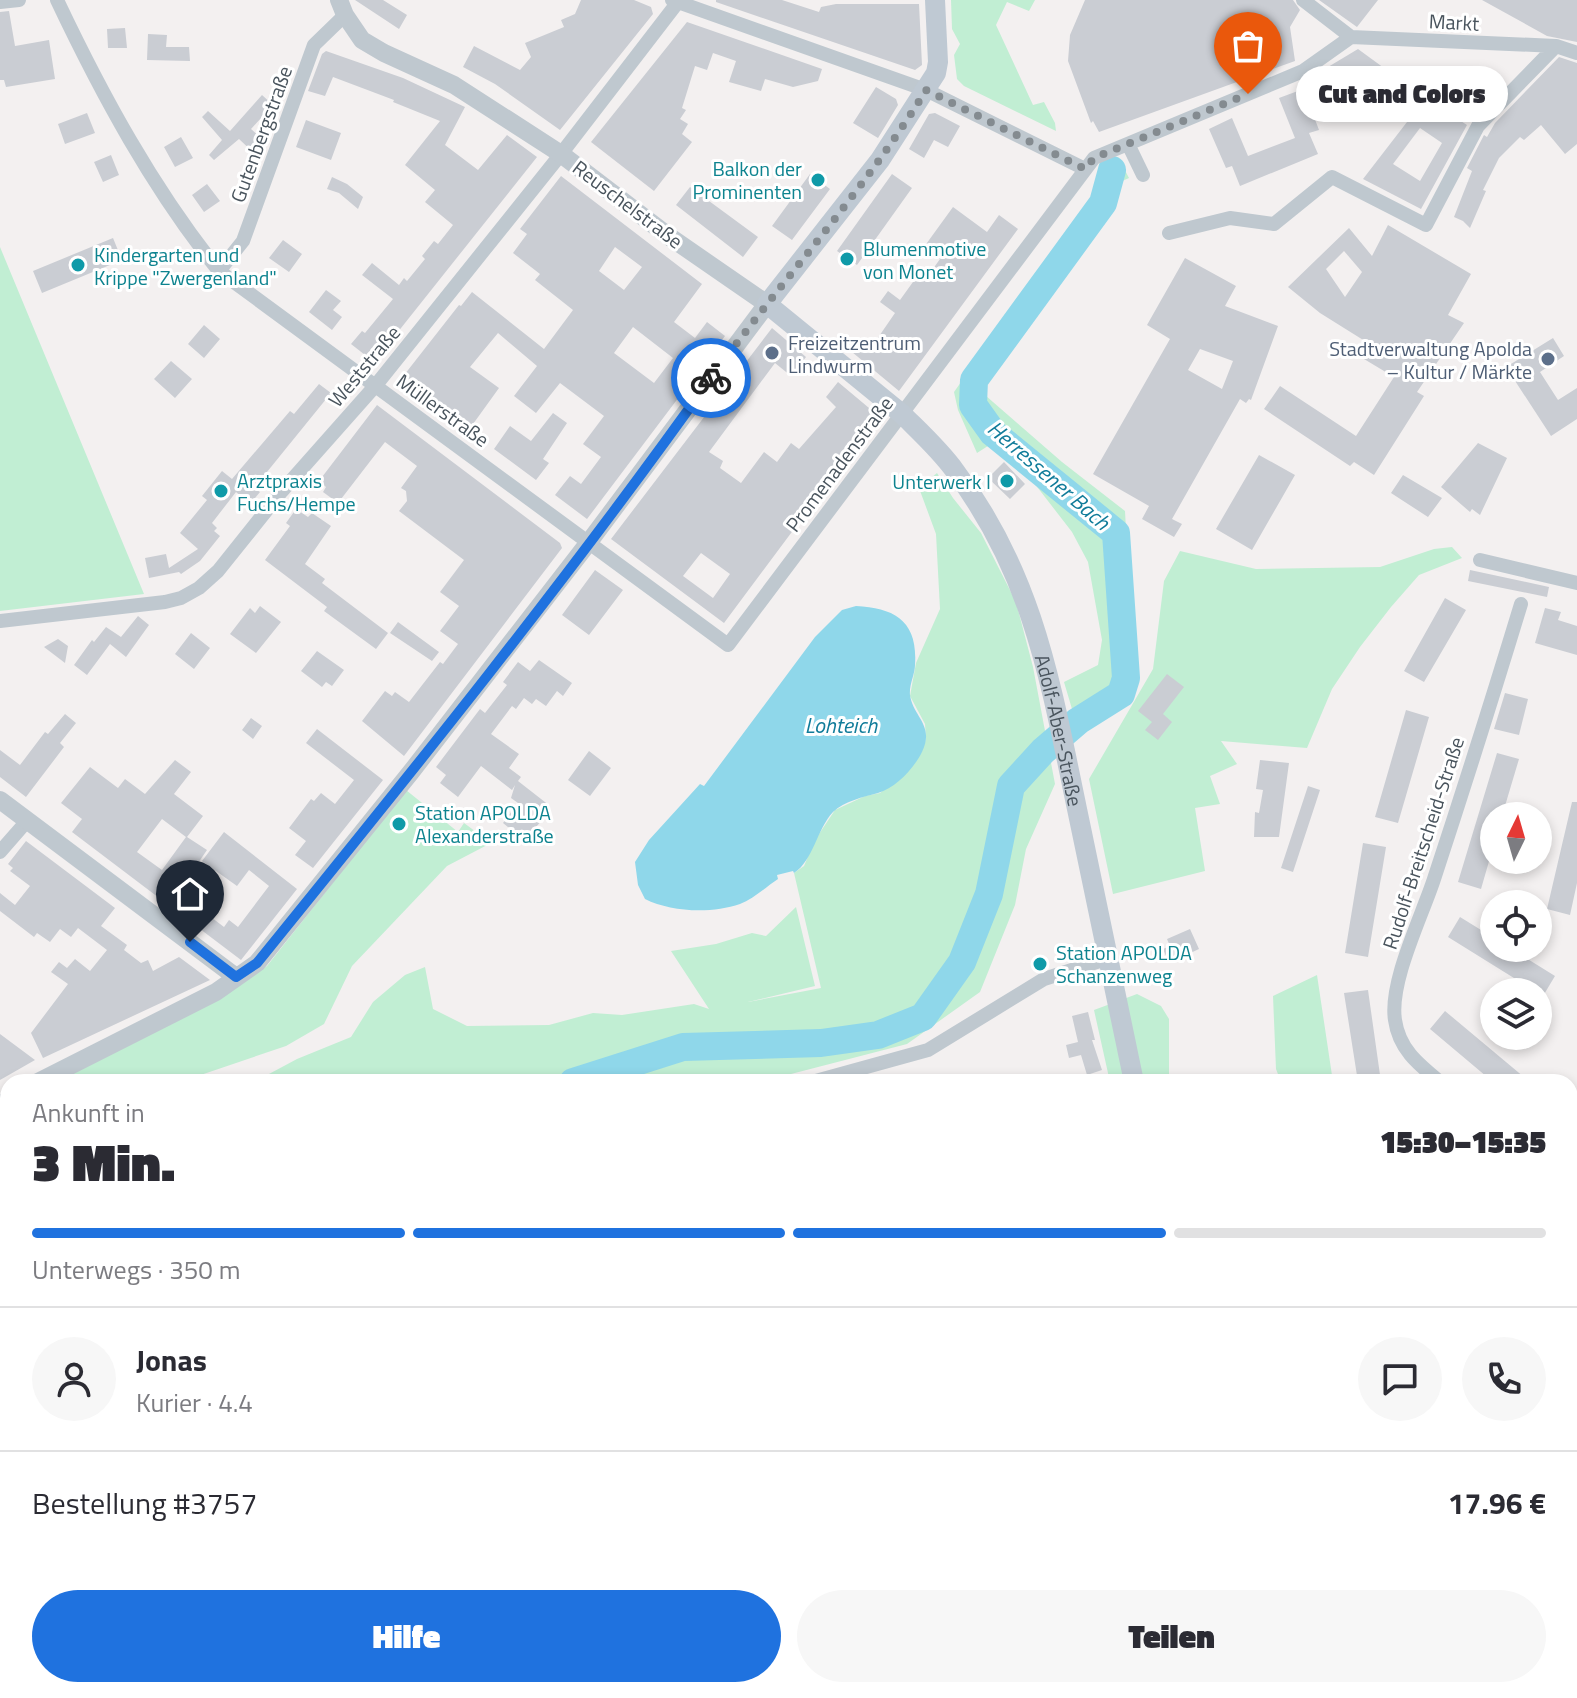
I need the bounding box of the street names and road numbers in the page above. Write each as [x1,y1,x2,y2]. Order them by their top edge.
street label: Markt [1428,5,1480,39]
street label: Gutenbergstraße [222,61,300,207]
street label: Reuschelstraße [566,152,690,256]
street label: Weststraße [320,318,408,414]
street label: Müllerstraße [390,366,496,454]
street label: Promenadenstraße [778,390,900,538]
street label: Adolf-Aber-Straße [1027,651,1092,809]
street label: Rudolf-Breitscheid-Straße [1374,733,1472,953]

